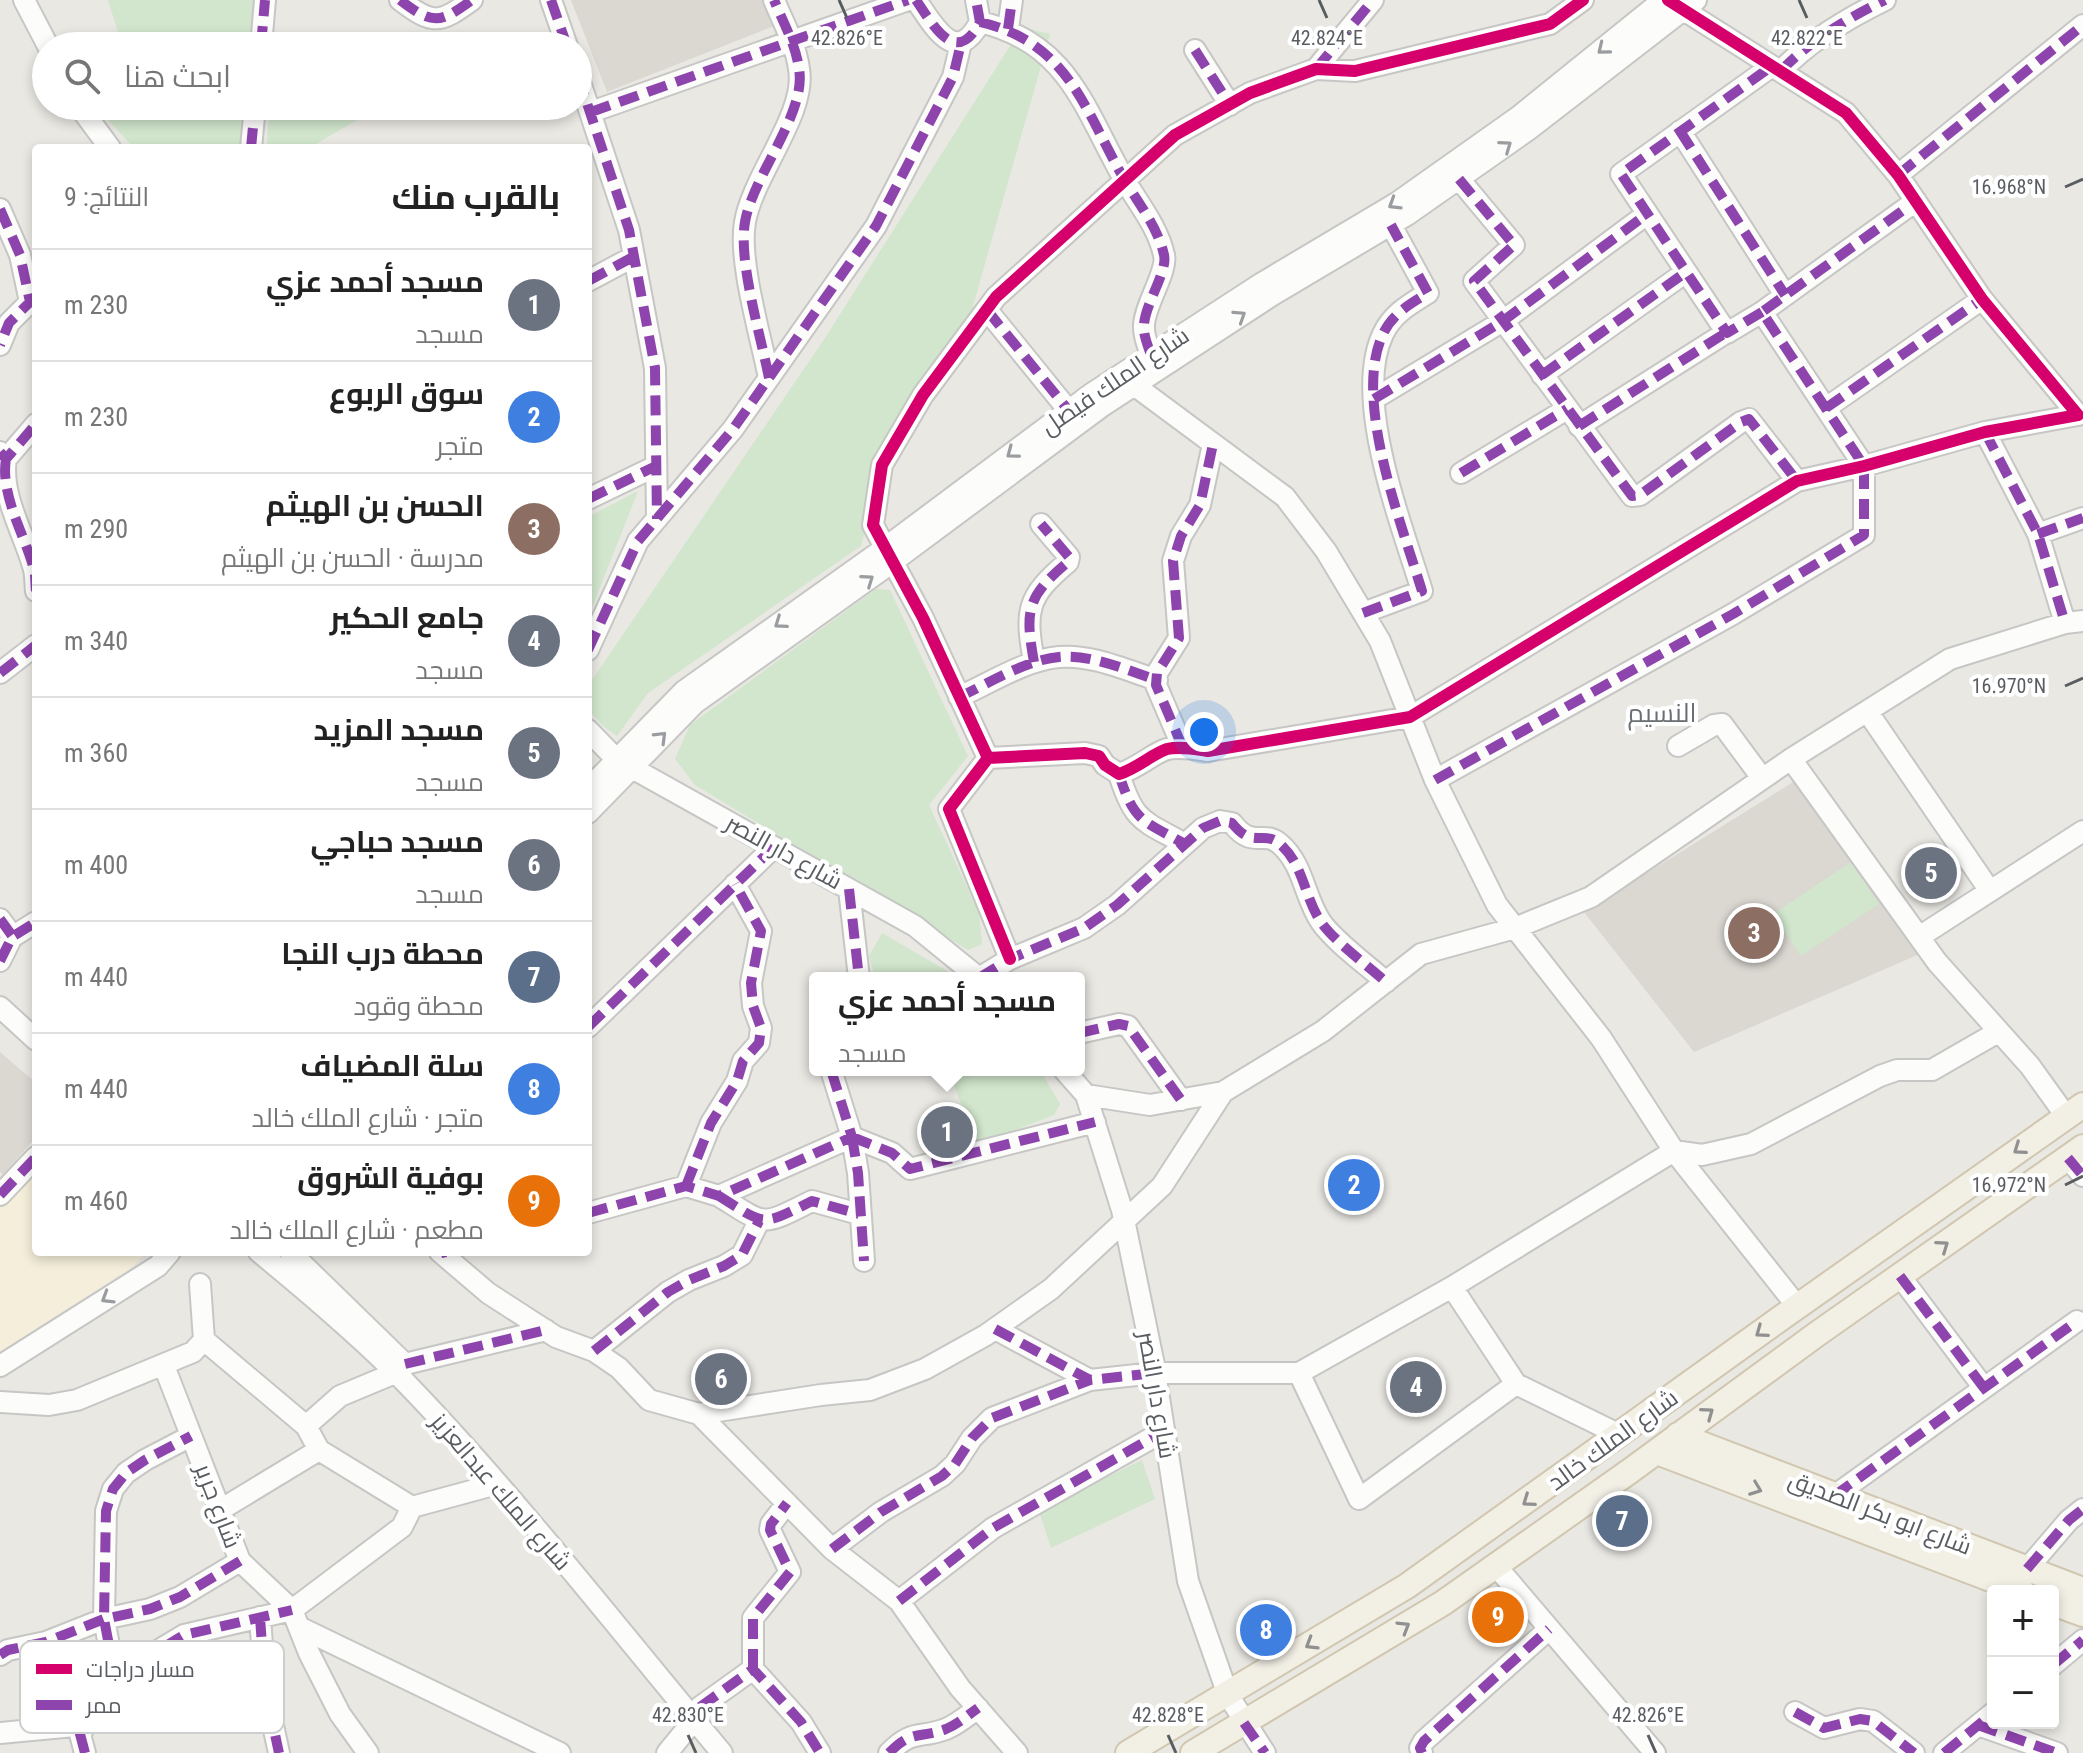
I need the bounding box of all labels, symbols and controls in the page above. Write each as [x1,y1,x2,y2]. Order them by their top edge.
text: 42.826°E [811,26,883,50]
text: 42.824°E [1291,26,1363,50]
text: 42.822°E [1771,26,1843,50]
search box [32,32,592,120]
one-way arrow [1598,39,1612,54]
icon: search [60,54,104,98]
text: ابحث هنا [124,59,231,94]
one-way arrow [1497,141,1511,156]
text: 16.968°N [1972,175,2046,199]
text: بالقرب منك [392,177,560,217]
text: النتائج: 9 [64,182,149,212]
one-way arrow [1388,194,1403,210]
text: مسجد أحمد عزي [266,264,484,299]
text: 230 m [64,290,128,320]
text: 1 [527,290,541,320]
one-way arrow [1231,311,1246,326]
text: مسجد [415,319,484,349]
street label: شارع الملك فيصل [1036,321,1195,443]
text: سوق الربوع [329,376,484,411]
text: 230 m [64,402,128,432]
text: 2 [527,402,541,432]
text: متجر [436,431,484,461]
one-way arrow [1006,443,1021,457]
text: الحسن بن الهيثم [266,488,484,523]
text: 290 m [64,514,128,544]
text: 3 [527,514,541,544]
text: مدرسة · الحسن بن الهيثم [221,543,484,573]
one-way arrow [859,575,874,589]
text: جامع الحكير [330,600,484,635]
one-way arrow [774,613,788,627]
text: 340 m [64,626,128,656]
text: 4 [527,626,541,656]
text: مسجد [415,655,484,685]
text: 16.970°N [1972,674,2046,698]
district label: النسيم [1628,698,1696,731]
text: مسجد المزيد [314,712,484,747]
your location [1184,712,1224,752]
one-way arrow [652,731,666,746]
text: 360 m [64,738,128,768]
text: 5 [527,738,541,768]
text: مسجد [415,767,484,797]
street label: شارع دار النصر [718,808,847,897]
text: مسجد حباجي [311,824,484,859]
pin: 5 [1905,843,1957,903]
text: 400 m [64,850,128,880]
text: 6 [527,850,541,880]
text: مسجد [415,879,484,909]
pin: 3 [1728,903,1780,963]
text: محطة درب النجا [281,936,484,971]
text: 440 m [64,962,128,992]
text: 7 [527,962,541,992]
popup [809,972,1085,1076]
text: مسجد أحمد عزي [838,983,1056,1018]
text: محطة وقود [354,991,484,1021]
text: مسجد [838,1038,907,1068]
text: سلة المضياف [300,1048,484,1083]
text: 440 m [64,1074,128,1104]
text: 8 [527,1074,541,1104]
pin: 1 [921,1102,973,1162]
text: متجر · شارع الملك خالد [252,1103,484,1133]
one-way arrow [2014,1140,2028,1154]
pin: 2 [1328,1155,1380,1215]
text: بوفية الشروق [297,1160,484,1195]
text: 16.972°N [1972,1173,2046,1197]
text: 460 m [64,1186,128,1216]
text: 9 [527,1186,541,1216]
text: مطعم · شارع الملك خالد [230,1215,484,1245]
one-way arrow [1934,1241,1948,1256]
one-way arrow [102,1288,116,1303]
one-way arrow [1755,1322,1770,1337]
street label: شارع دار النصر [1130,1327,1182,1461]
pin: 6 [695,1349,747,1409]
pin: 4 [1390,1357,1442,1417]
street label: شارع الملك خالد [1543,1384,1685,1498]
street label: شارع الملك عبدالعزيز [422,1406,577,1578]
one-way arrow [1700,1408,1714,1423]
street label: شارع جرير [187,1458,247,1553]
street label: شارع ابو بكر الصديق [1784,1465,1975,1563]
one-way arrow [1748,1479,1762,1496]
one-way arrow [1522,1491,1537,1506]
pin: 7 [1596,1491,1648,1551]
map controls [1987,1585,2059,1729]
button: + [1987,1585,2059,1657]
pin: 9 [1472,1587,1524,1647]
pin: 8 [1240,1600,1292,1660]
one-way arrow [1395,1621,1410,1637]
one-way arrow [1305,1635,1320,1650]
legend [20,1641,284,1733]
text: مسار دراجات [86,1657,195,1682]
button: − [1987,1657,2059,1729]
text: ممر [84,1693,122,1718]
text: 42.830°E [652,1703,724,1727]
text: 42.828°E [1132,1703,1204,1727]
text: 42.826°E [1612,1703,1684,1727]

